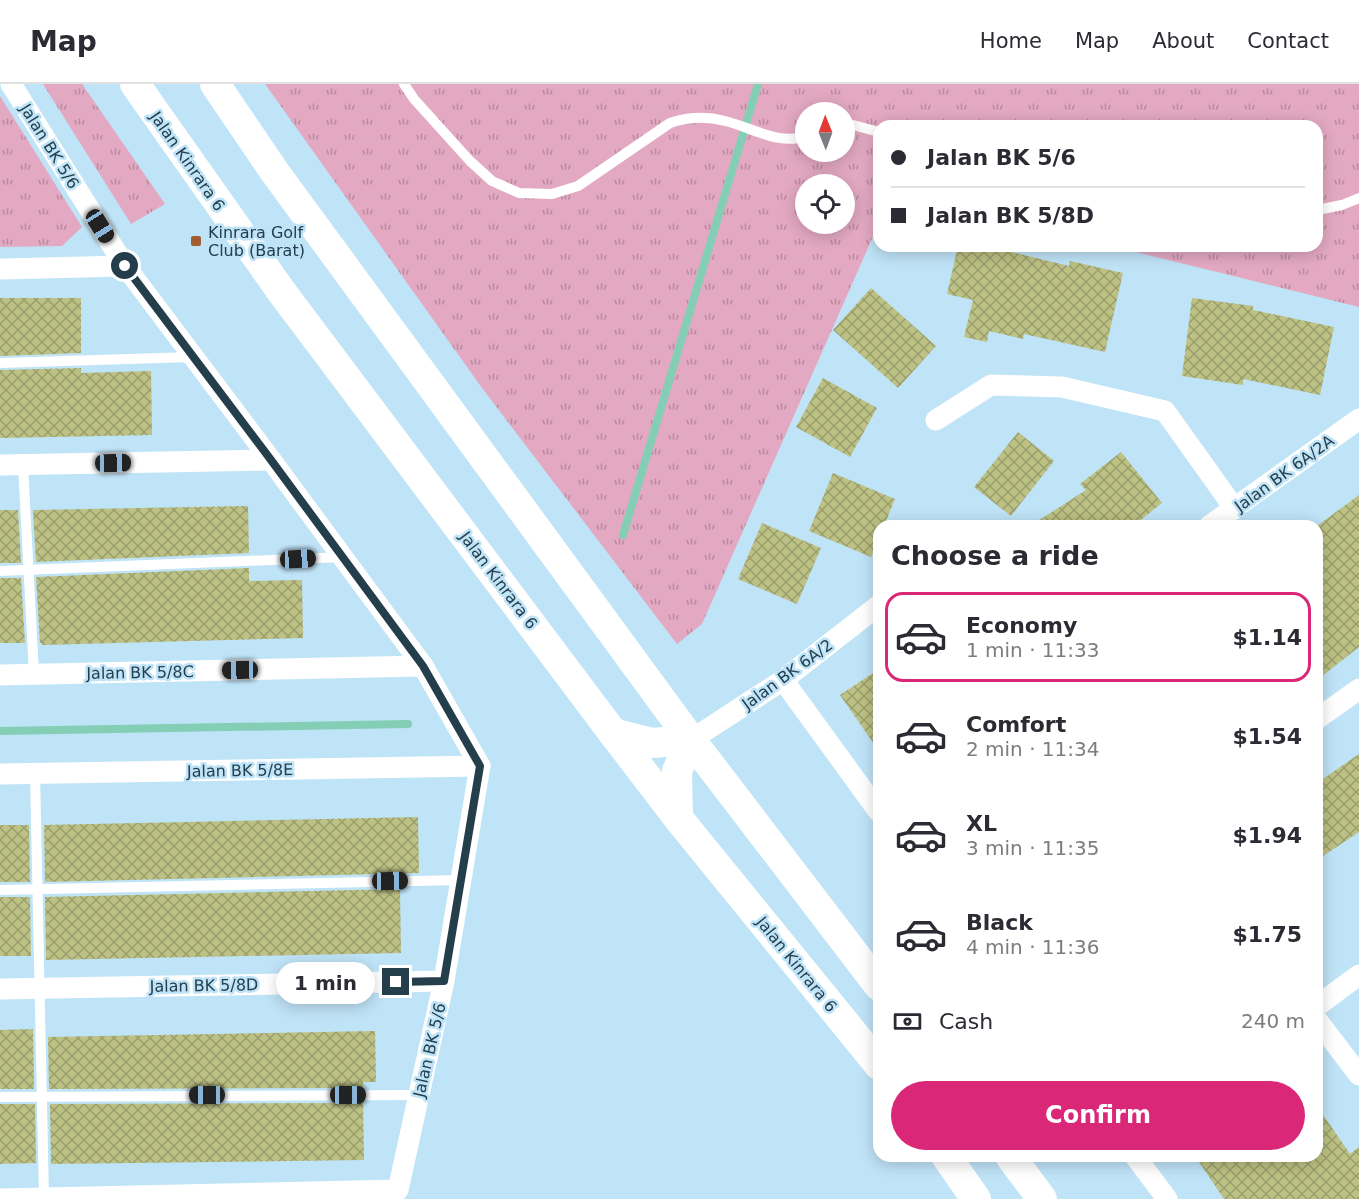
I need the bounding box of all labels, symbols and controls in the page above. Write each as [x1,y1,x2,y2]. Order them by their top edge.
text: Map [30,25,97,58]
text: Home [980,29,1042,53]
text: Map [1075,29,1119,53]
text: About [1152,29,1214,53]
text: Contact [1247,29,1329,53]
street label: Jalan BK 5/6 [15,100,83,192]
north arrow [795,102,855,162]
map controls [795,102,855,234]
street label: Jalan Kinrara 6 [146,107,229,215]
text: Jalan BK 5/6 [927,145,1076,170]
button: locate [795,174,855,234]
text: Jalan BK 5/8D [927,203,1094,228]
car [83,206,117,246]
place label: Kinrara Golf Club (Barat) [208,223,305,260]
marker: Kinrara Golf Club (Barat) [189,234,203,248]
route start [111,252,138,279]
street label: Jalan BK 6A/2A [1230,431,1338,516]
car [95,454,131,472]
street label: Jalan Kinrara 6 [455,527,541,633]
text: Choose a ride [891,540,1099,571]
car [280,549,316,569]
icon: car [894,610,948,664]
text: Economy [966,613,1077,638]
text: $1.14 [1232,625,1302,650]
street label: Jalan BK 6A/2 [738,635,836,714]
text: 1 min · 11:33 [966,638,1100,662]
car [222,661,258,679]
street label: Jalan BK 5/8C [85,662,194,683]
icon: car [894,709,948,763]
text: Comfort [966,712,1066,737]
text: $1.54 [1232,724,1302,749]
text: 2 min · 11:34 [966,737,1100,761]
street label: Jalan BK 5/8E [186,760,293,781]
icon: car [894,808,948,862]
text: XL [966,811,997,836]
text: $1.94 [1232,823,1302,848]
text: 3 min · 11:35 [966,836,1100,860]
car [372,872,408,890]
icon: car [894,907,948,961]
text: Black [966,910,1033,935]
street label: Jalan Kinrara 6 [752,912,841,1016]
text: $1.75 [1232,922,1302,947]
text: 4 min · 11:36 [966,935,1100,959]
callout: 1 min [276,961,375,1003]
route end [382,968,409,995]
text: 1 min [294,971,357,995]
street label: Jalan BK 5/8D [149,975,258,996]
street label: Jalan BK 5/6 [409,1001,450,1100]
icon: cash [891,1005,924,1038]
text: Cash [939,1009,993,1034]
text: 240 m [1241,1009,1305,1033]
button: Confirm [891,1081,1305,1150]
car [189,1086,225,1104]
car [330,1086,366,1104]

